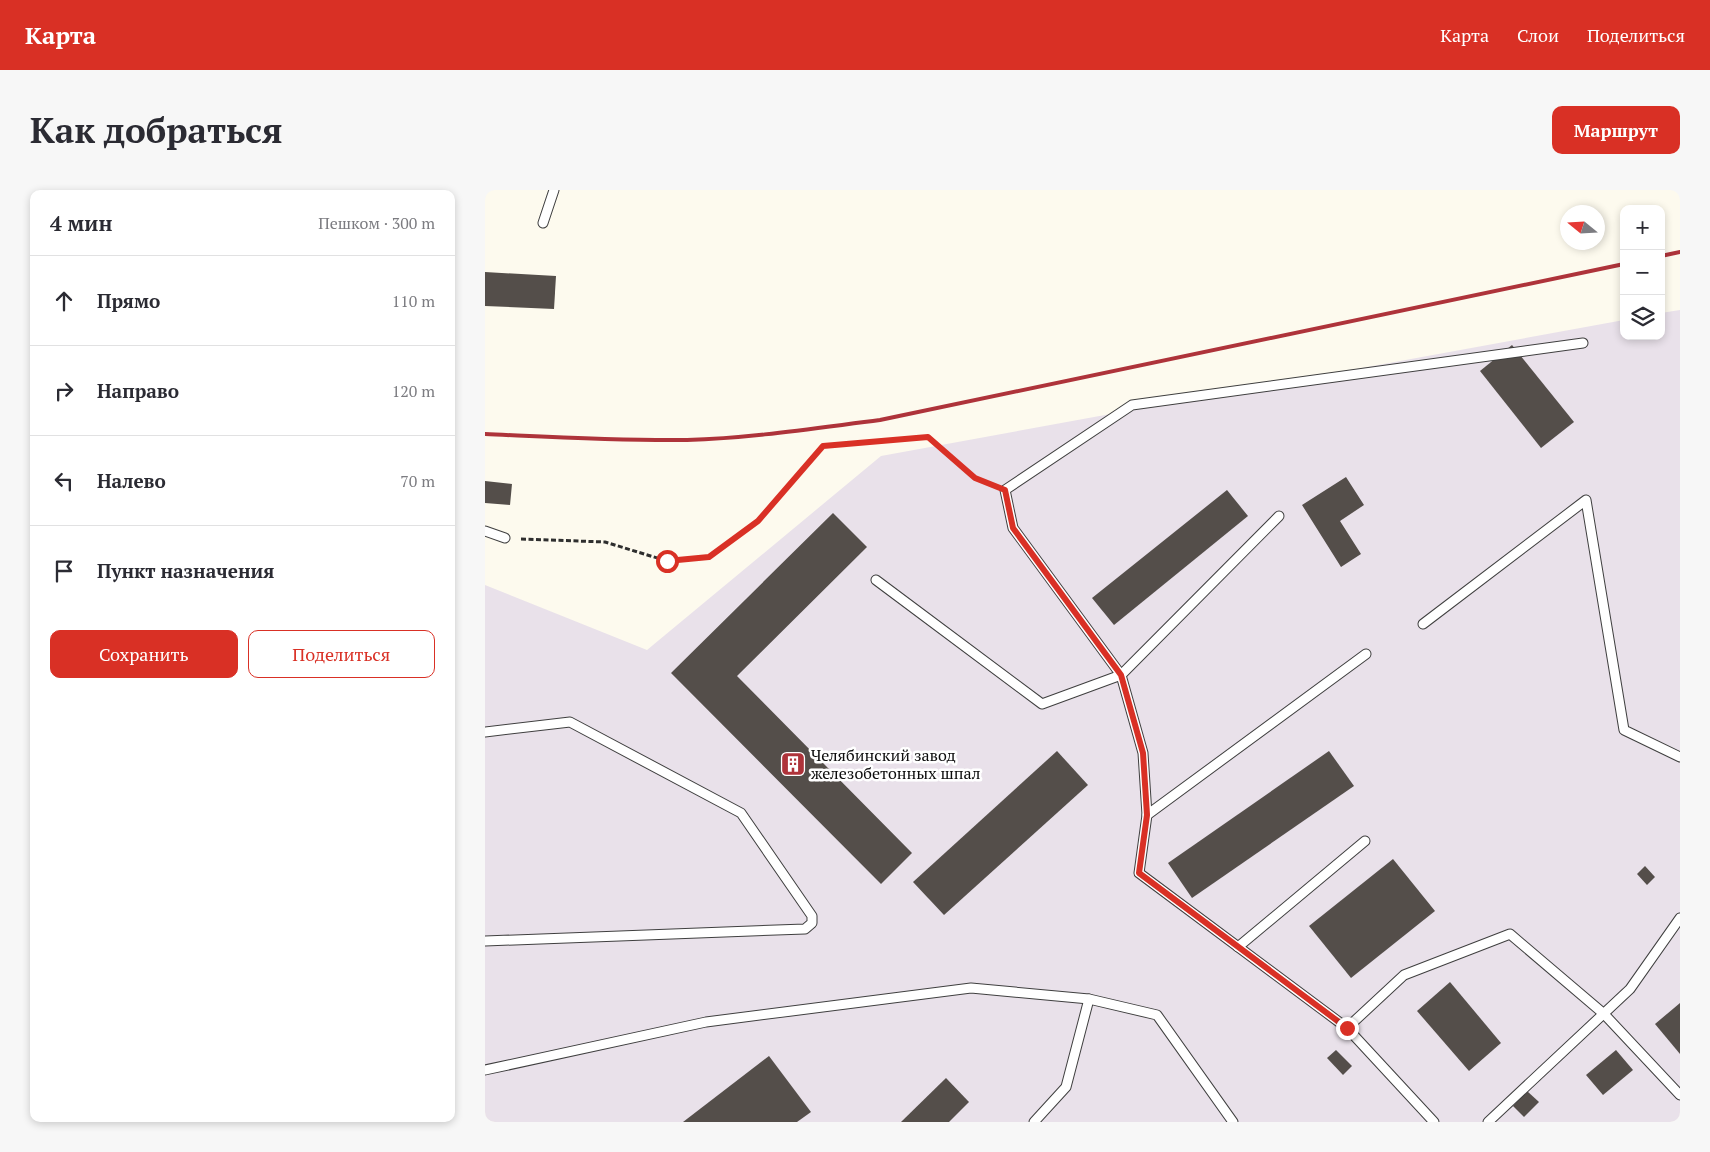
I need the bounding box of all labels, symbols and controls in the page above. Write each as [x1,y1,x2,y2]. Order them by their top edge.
text: Карта [25,19,96,51]
text: Карта [1440,23,1489,47]
text: Слои [1517,23,1559,47]
text: Поделиться [1587,23,1685,47]
button: Маршрут [1552,106,1680,154]
text: Как добраться [30,107,283,153]
north arrow [1560,205,1605,250]
map controls [1620,205,1665,340]
button: + [1620,205,1665,250]
text: 4 мин [50,209,112,237]
text: Пешком · 300 m [318,212,435,234]
button: − [1620,250,1665,295]
icon: ahead [50,287,78,315]
text: Прямо [97,288,160,313]
text: 110 m [392,290,435,312]
button: layers [1620,295,1665,340]
icon: right [50,377,78,405]
text: Направо [97,378,179,403]
text: 120 m [392,380,435,402]
icon: left [50,467,78,495]
text: Налево [97,468,166,493]
text: 70 m [400,470,435,492]
route start [656,550,679,573]
icon: arrive [50,557,78,585]
text: Пункт назначения [97,558,274,583]
button: Сохранить [50,630,238,678]
button: Поделиться [248,630,435,678]
place label: Челябинский завод железобетонных шпал [811,744,981,784]
building icon: Челябинский завод железобетонных шпал [780,751,806,777]
route end [1336,1017,1359,1040]

